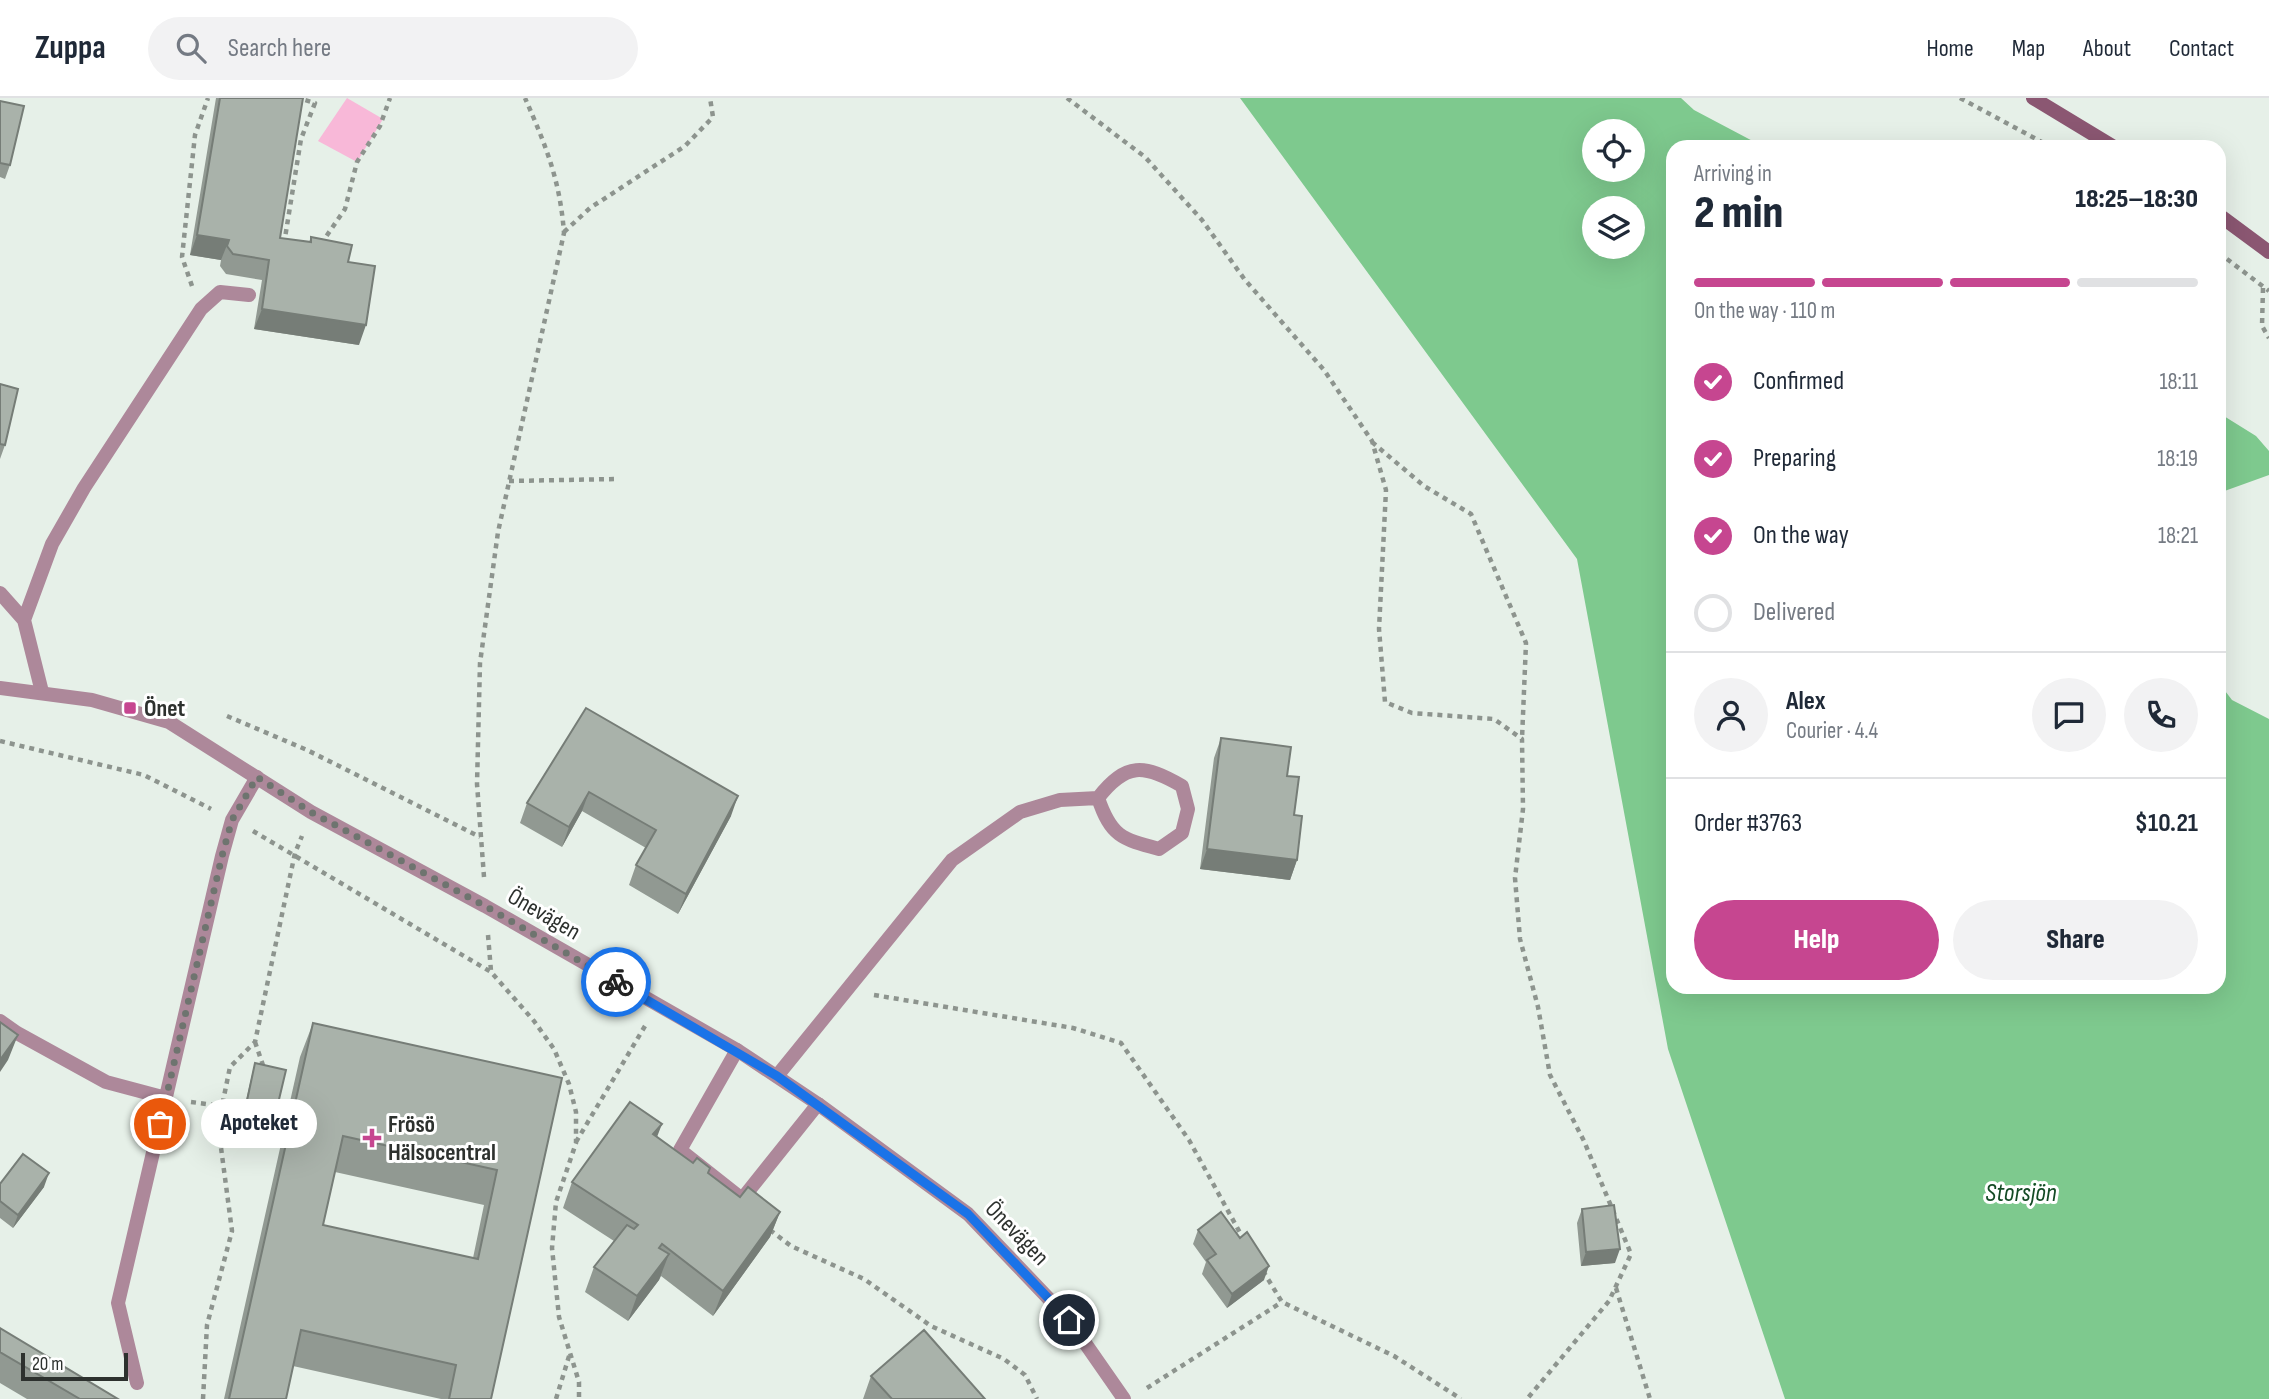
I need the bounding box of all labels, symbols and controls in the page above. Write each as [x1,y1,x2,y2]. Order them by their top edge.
search box [148,17,638,80]
text: Zuppa [35,28,106,68]
icon: search [172,29,210,67]
text: Search here [228,33,331,64]
text: Home [1926,34,1974,63]
text: Map [2012,34,2045,63]
text: About [2083,34,2131,63]
text: Contact [2169,34,2234,63]
map controls [1582,119,1645,259]
button: locate [1582,119,1645,182]
text: Arriving in [1694,160,1772,188]
text: 18:25–18:30 [2075,184,2198,215]
text: 2 min [1694,186,1783,241]
button: layers [1582,196,1645,259]
text: On the way · 110 m [1694,297,1835,325]
icon: check [1694,363,1732,401]
text: Confirmed [1753,366,1844,397]
text: 18:11 [2159,368,2198,396]
icon: check [1694,440,1732,478]
text: Preparing [1753,443,1836,474]
text: 18:19 [2157,445,2198,473]
icon: check [1694,517,1732,555]
text: On the way [1753,520,1849,551]
text: 18:21 [2158,522,2198,550]
text: Delivered [1753,597,1835,628]
button: person [1694,678,1768,752]
button: chat [2032,678,2106,752]
button: phone [2124,678,2198,752]
text: Alex [1786,686,1826,717]
place label: Önet [144,694,185,723]
marker: Önet [122,700,138,716]
text: Courier · 4.4 [1786,717,1878,745]
text: Order #3763 [1694,808,1802,839]
text: $10.21 [2135,808,2198,839]
street label: Önevägen [502,882,586,946]
button: Help [1694,900,1939,980]
button: Share [1953,900,2198,980]
courier [581,947,651,1017]
icon: bike [597,963,635,1001]
pin [130,1094,190,1154]
callout: Apoteket [202,1100,318,1148]
icon: bag [141,1105,179,1143]
text: Apoteket [220,1109,298,1137]
place label: Frösö Hälsocentral [388,1110,496,1167]
marker: Frösö Hälsocentral [362,1128,382,1148]
water label: Storsjön [1985,1178,2057,1209]
street label: Önevägen [979,1194,1055,1272]
pin [1039,1290,1099,1350]
icon: home [1050,1301,1088,1339]
scale bar [21,1350,128,1382]
text: 20 m [32,1353,64,1376]

